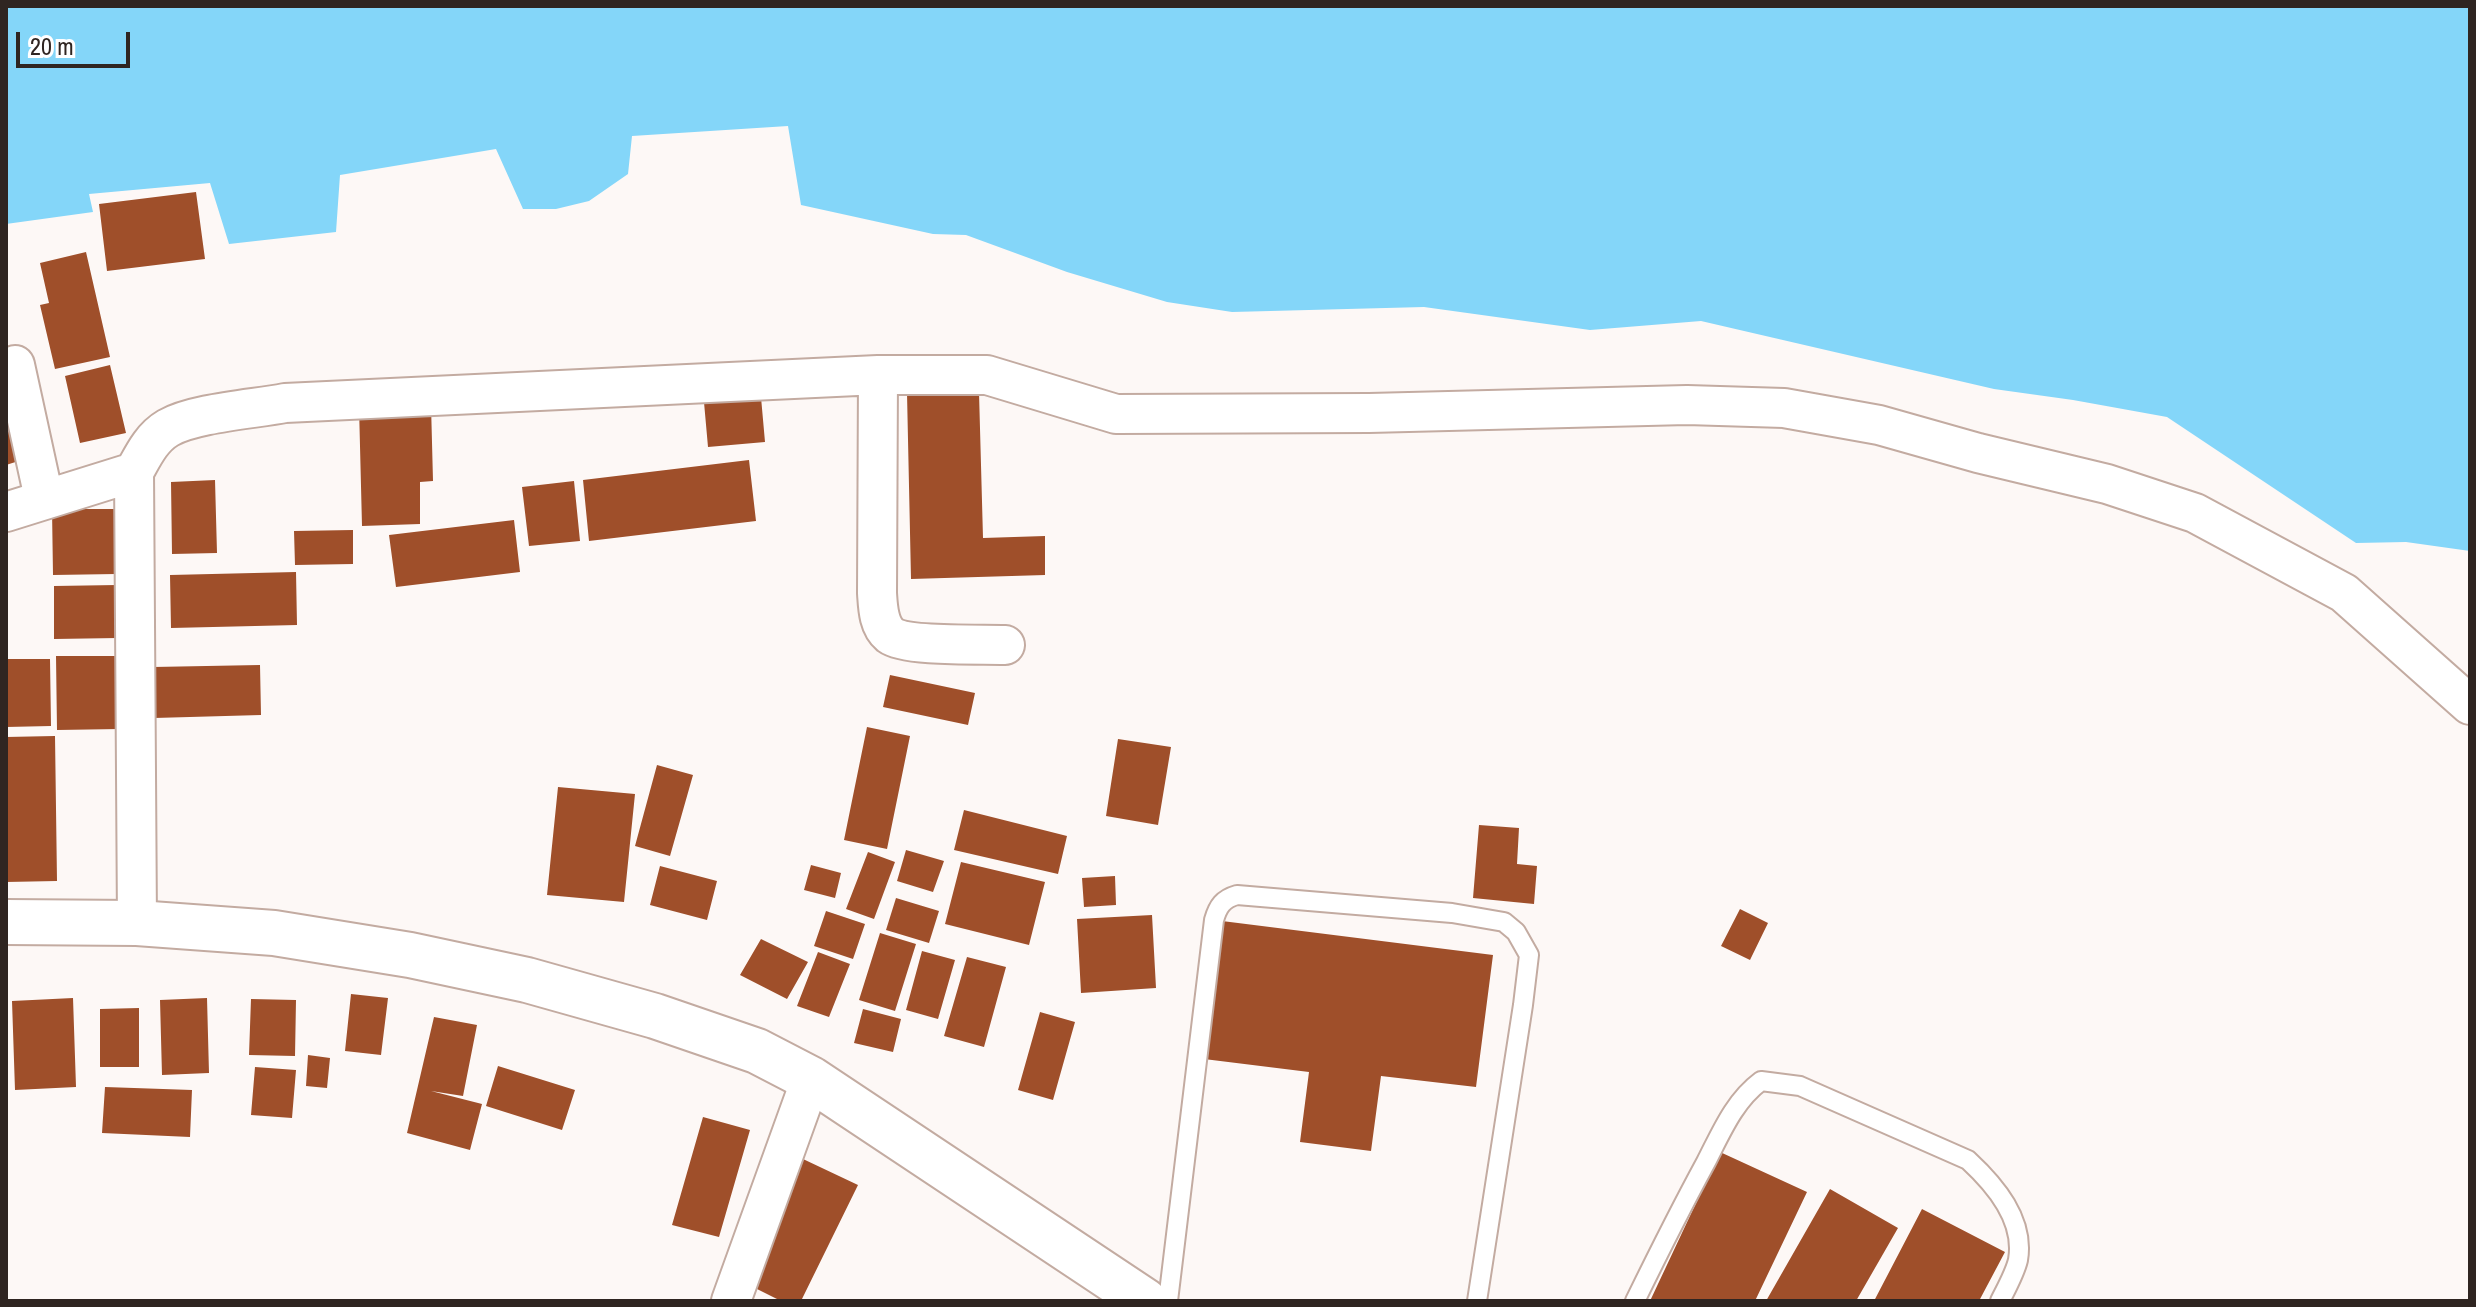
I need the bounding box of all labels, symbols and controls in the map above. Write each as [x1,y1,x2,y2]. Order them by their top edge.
scale bar [20,16,134,66]
text: 20 m [30,30,74,62]

